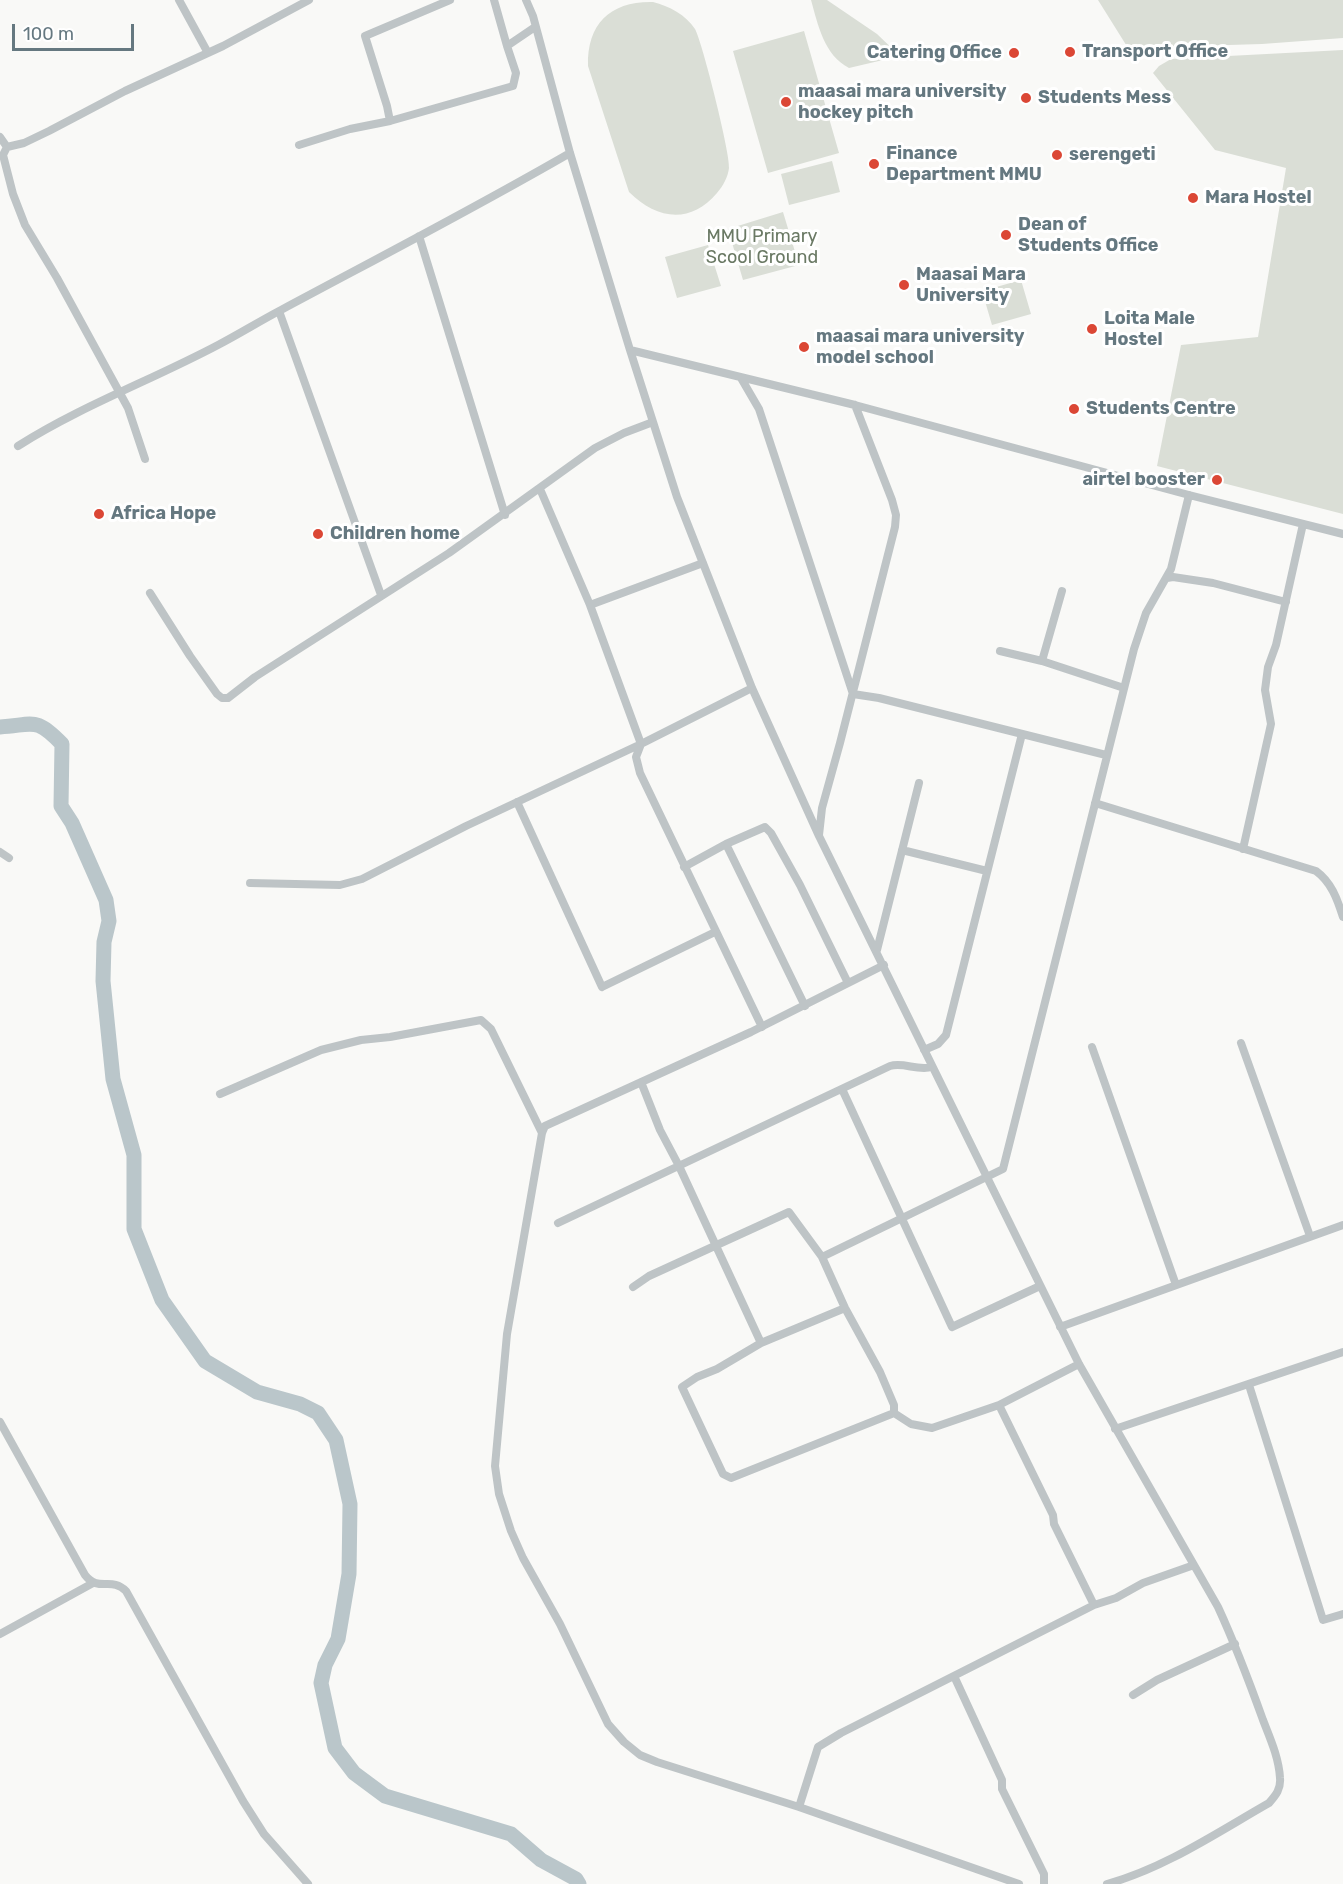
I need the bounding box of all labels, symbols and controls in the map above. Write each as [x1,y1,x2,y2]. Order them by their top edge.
scale bar [15,12,136,50]
text: 100 m [23,23,74,45]
place label: Transport Office [1082,41,1228,63]
place label: Catering Office [867,42,1002,64]
marker: Transport Office [1063,45,1077,59]
marker: Catering Office [1007,46,1021,60]
place label: maasai mara university hockey pitch [798,81,1007,124]
place label: Students Mess [1038,87,1171,109]
marker: Students Mess [1019,91,1033,105]
marker: maasai mara university hockey pitch [779,95,793,109]
place label: Finance Department MMU [886,143,1042,186]
place label: serengeti [1069,144,1156,166]
marker: serengeti [1050,148,1064,162]
marker: Finance Department MMU [867,157,881,171]
place label: Mara Hostel [1205,187,1312,209]
marker: Mara Hostel [1186,191,1200,205]
place label: Dean of Students Office [1018,214,1158,256]
park label: MMU Primary Scool Ground [706,226,818,268]
marker: Dean of Students Office [999,228,1013,242]
place label: Maasai Mara University [916,264,1026,306]
marker: Maasai Mara University [897,278,911,292]
place label: Loita Male Hostel [1104,308,1195,350]
marker: Loita Male Hostel [1085,322,1099,336]
place label: maasai mara university model school [816,326,1025,368]
marker: maasai mara university model school [797,340,811,354]
place label: Students Centre [1086,398,1236,420]
marker: Students Centre [1067,402,1081,416]
place label: airtel booster [1082,469,1205,491]
marker: airtel booster [1210,473,1224,487]
place label: Africa Hope [111,503,216,525]
marker: Africa Hope [92,507,106,521]
place label: Children home [330,523,460,545]
marker: Children home [311,527,325,541]

